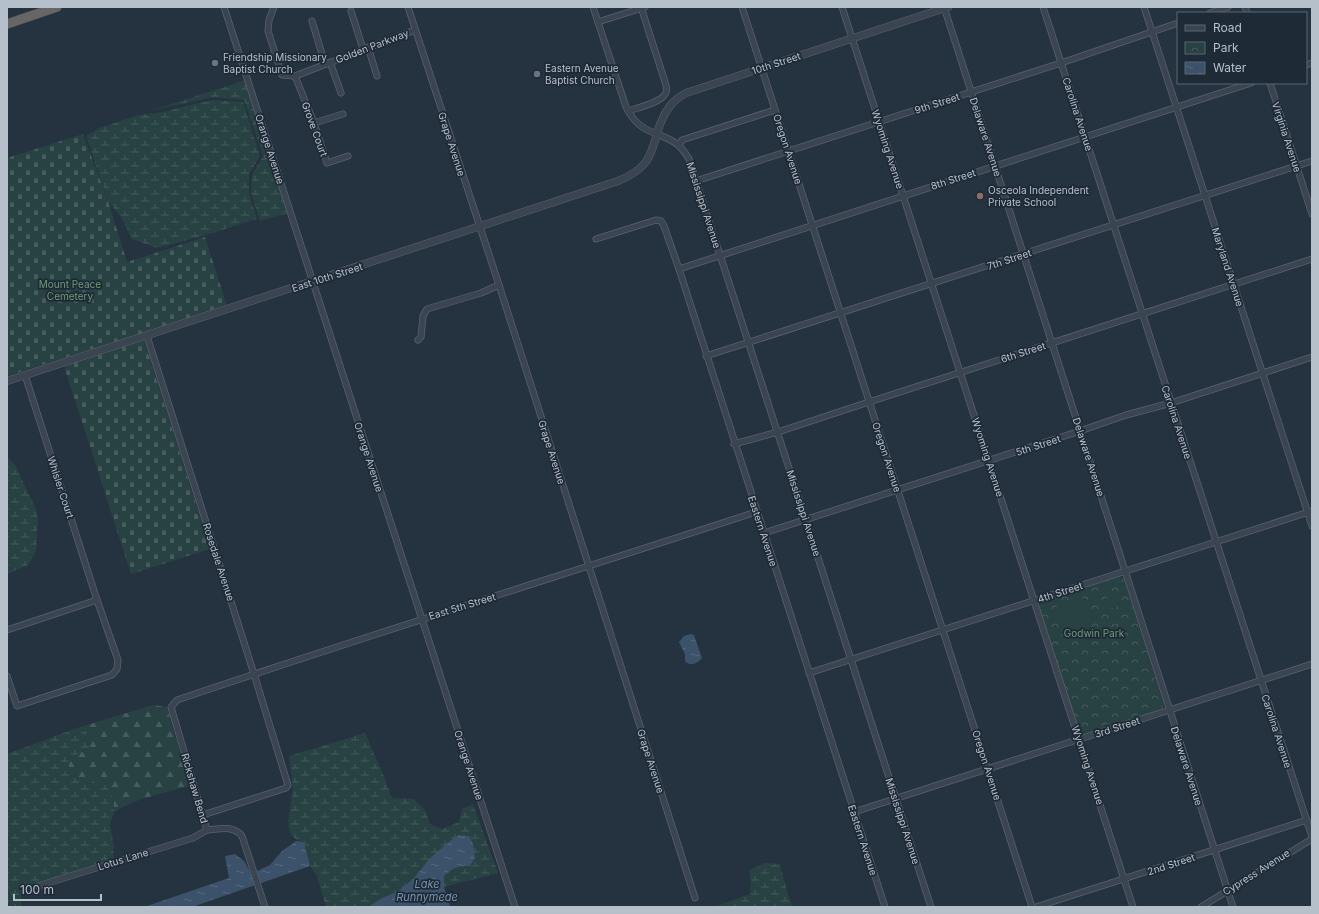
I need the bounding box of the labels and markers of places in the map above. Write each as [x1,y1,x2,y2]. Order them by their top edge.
place label: Friendship Missionary Baptist Church [223,51,327,75]
marker: Friendship Missionary Baptist Church [210,58,220,68]
place label: Eastern Avenue Baptist Church [545,62,619,86]
marker: Eastern Avenue Baptist Church [532,69,542,79]
place label: Osceola Independent Private School [988,184,1090,208]
marker: Osceola Independent Private School [975,191,985,201]

